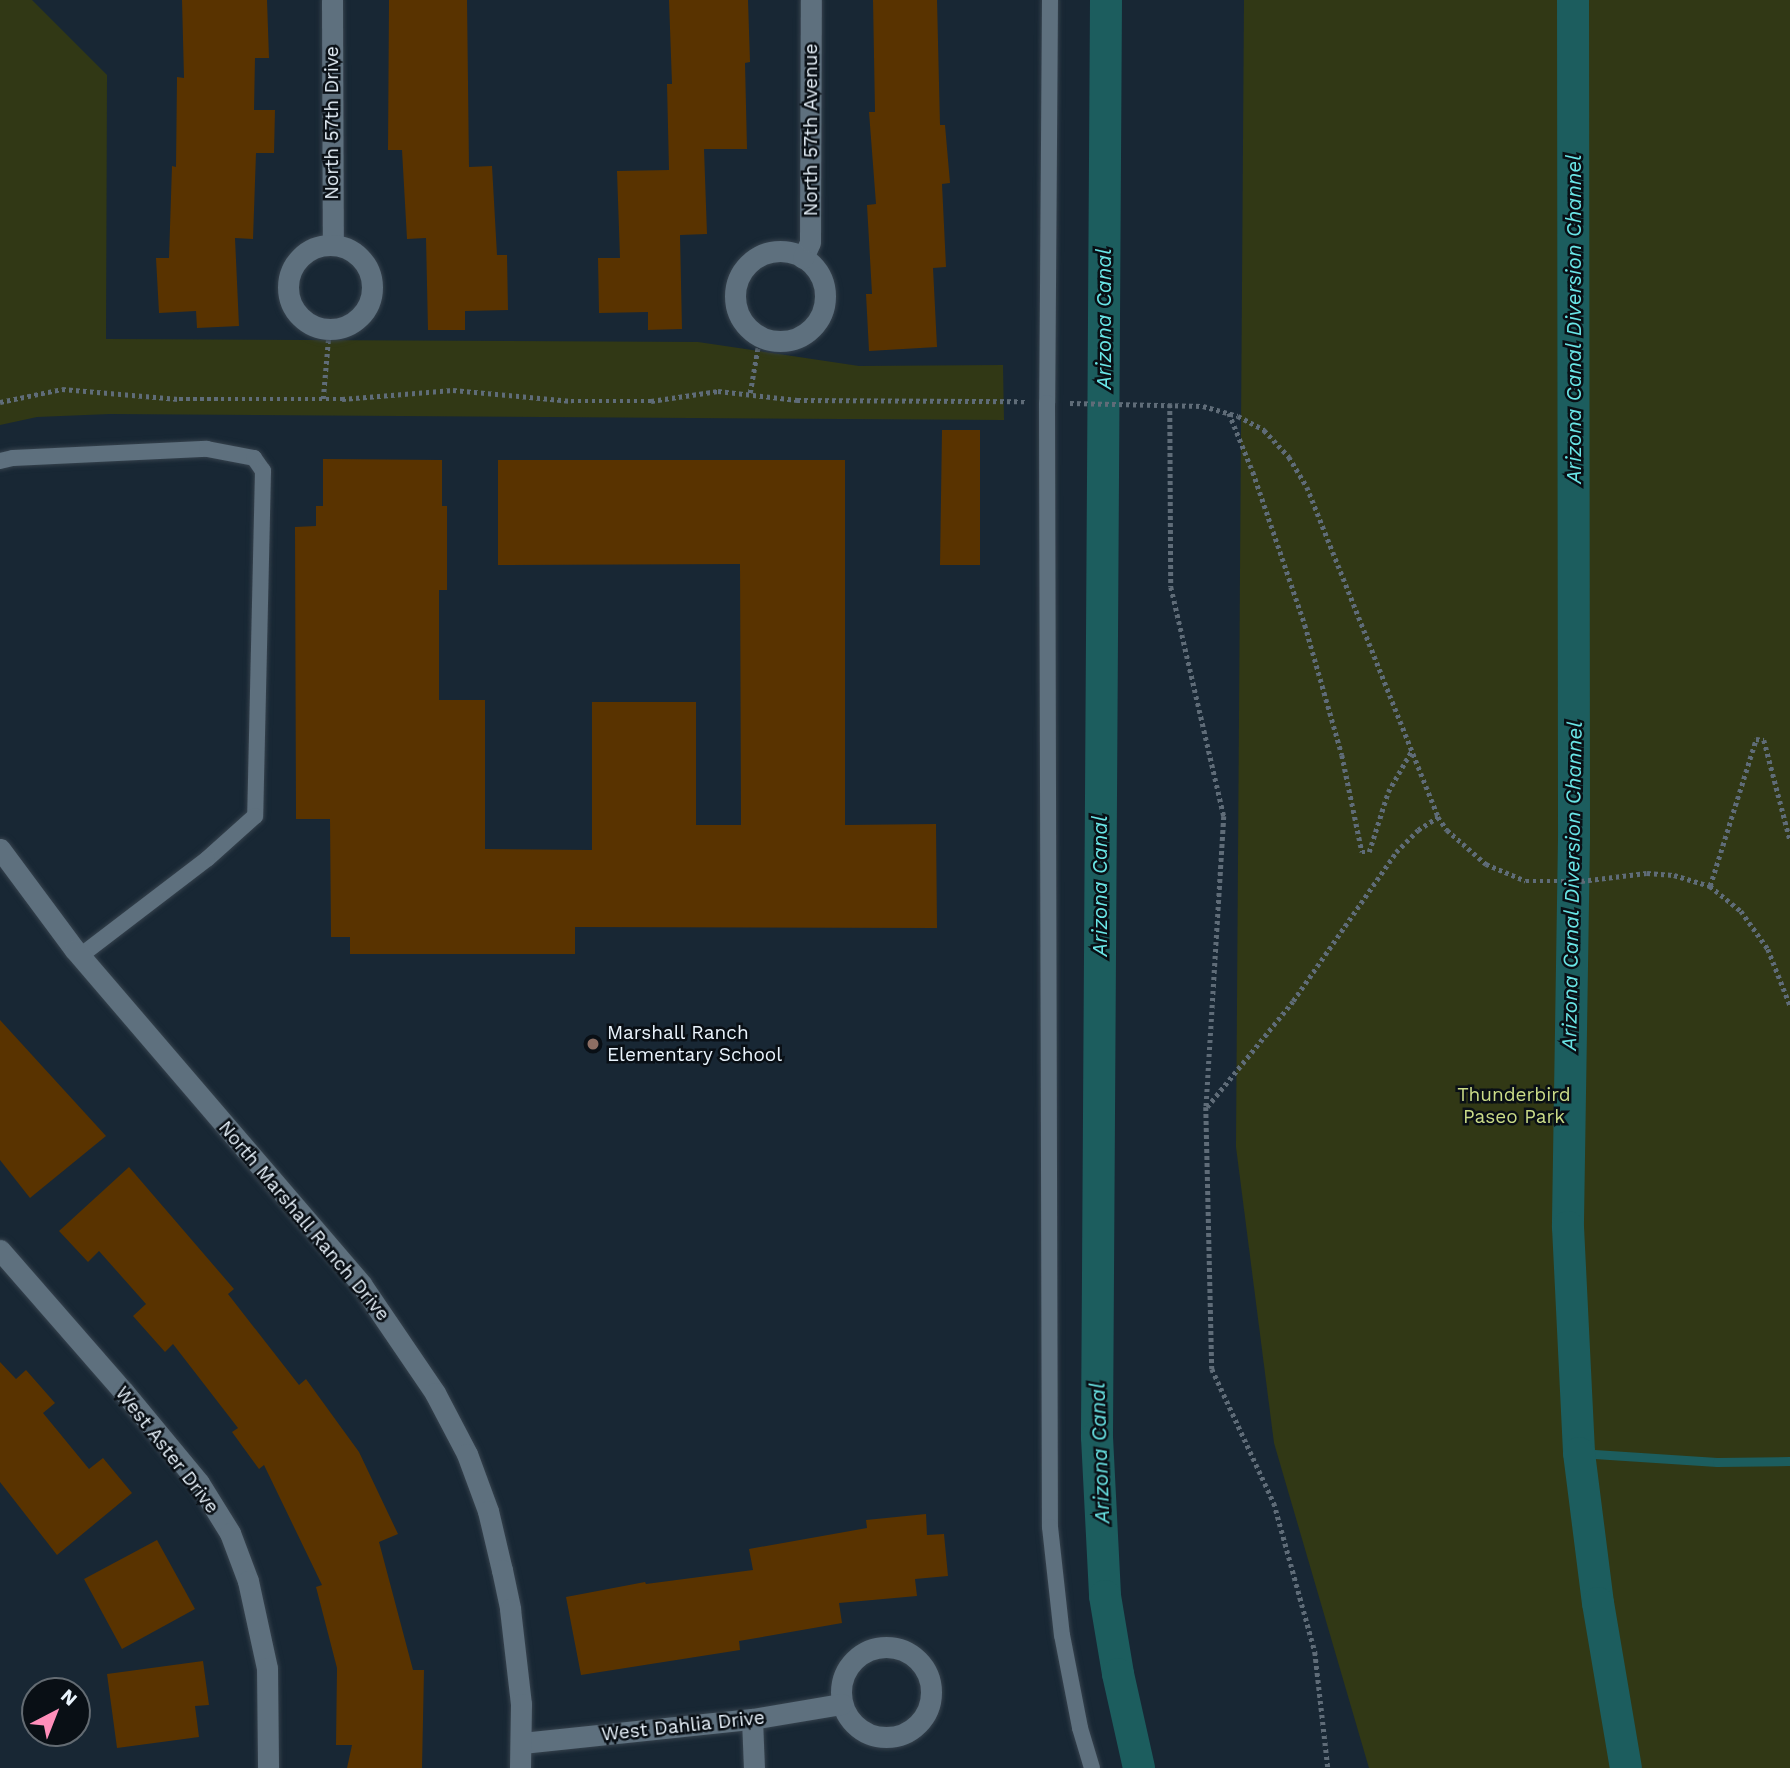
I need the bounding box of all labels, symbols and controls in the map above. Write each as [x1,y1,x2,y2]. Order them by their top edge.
street label: North 57th Avenue [800,43,822,217]
street label: North 57th Drive [321,46,343,200]
water label: Arizona Canal Diversion Channel [1561,154,1587,484]
water label: Arizona Canal [1091,248,1117,390]
water label: Arizona Canal Diversion Channel [1557,721,1587,1051]
water label: Arizona Canal [1087,815,1113,957]
place label: Marshall Ranch Elementary School [607,1022,783,1066]
marker: Marshall Ranch Elementary School [585,1036,601,1052]
park label: Thunderbird Paseo Park [1457,1084,1571,1128]
street label: North Marshall Ranch Drive [213,1116,395,1326]
street label: West Aster Drive [110,1382,224,1518]
water label: Arizona Canal [1085,1382,1115,1524]
north arrow [21,1677,91,1747]
text: N [56,1684,82,1711]
street label: West Dahlia Drive [600,1706,766,1746]

